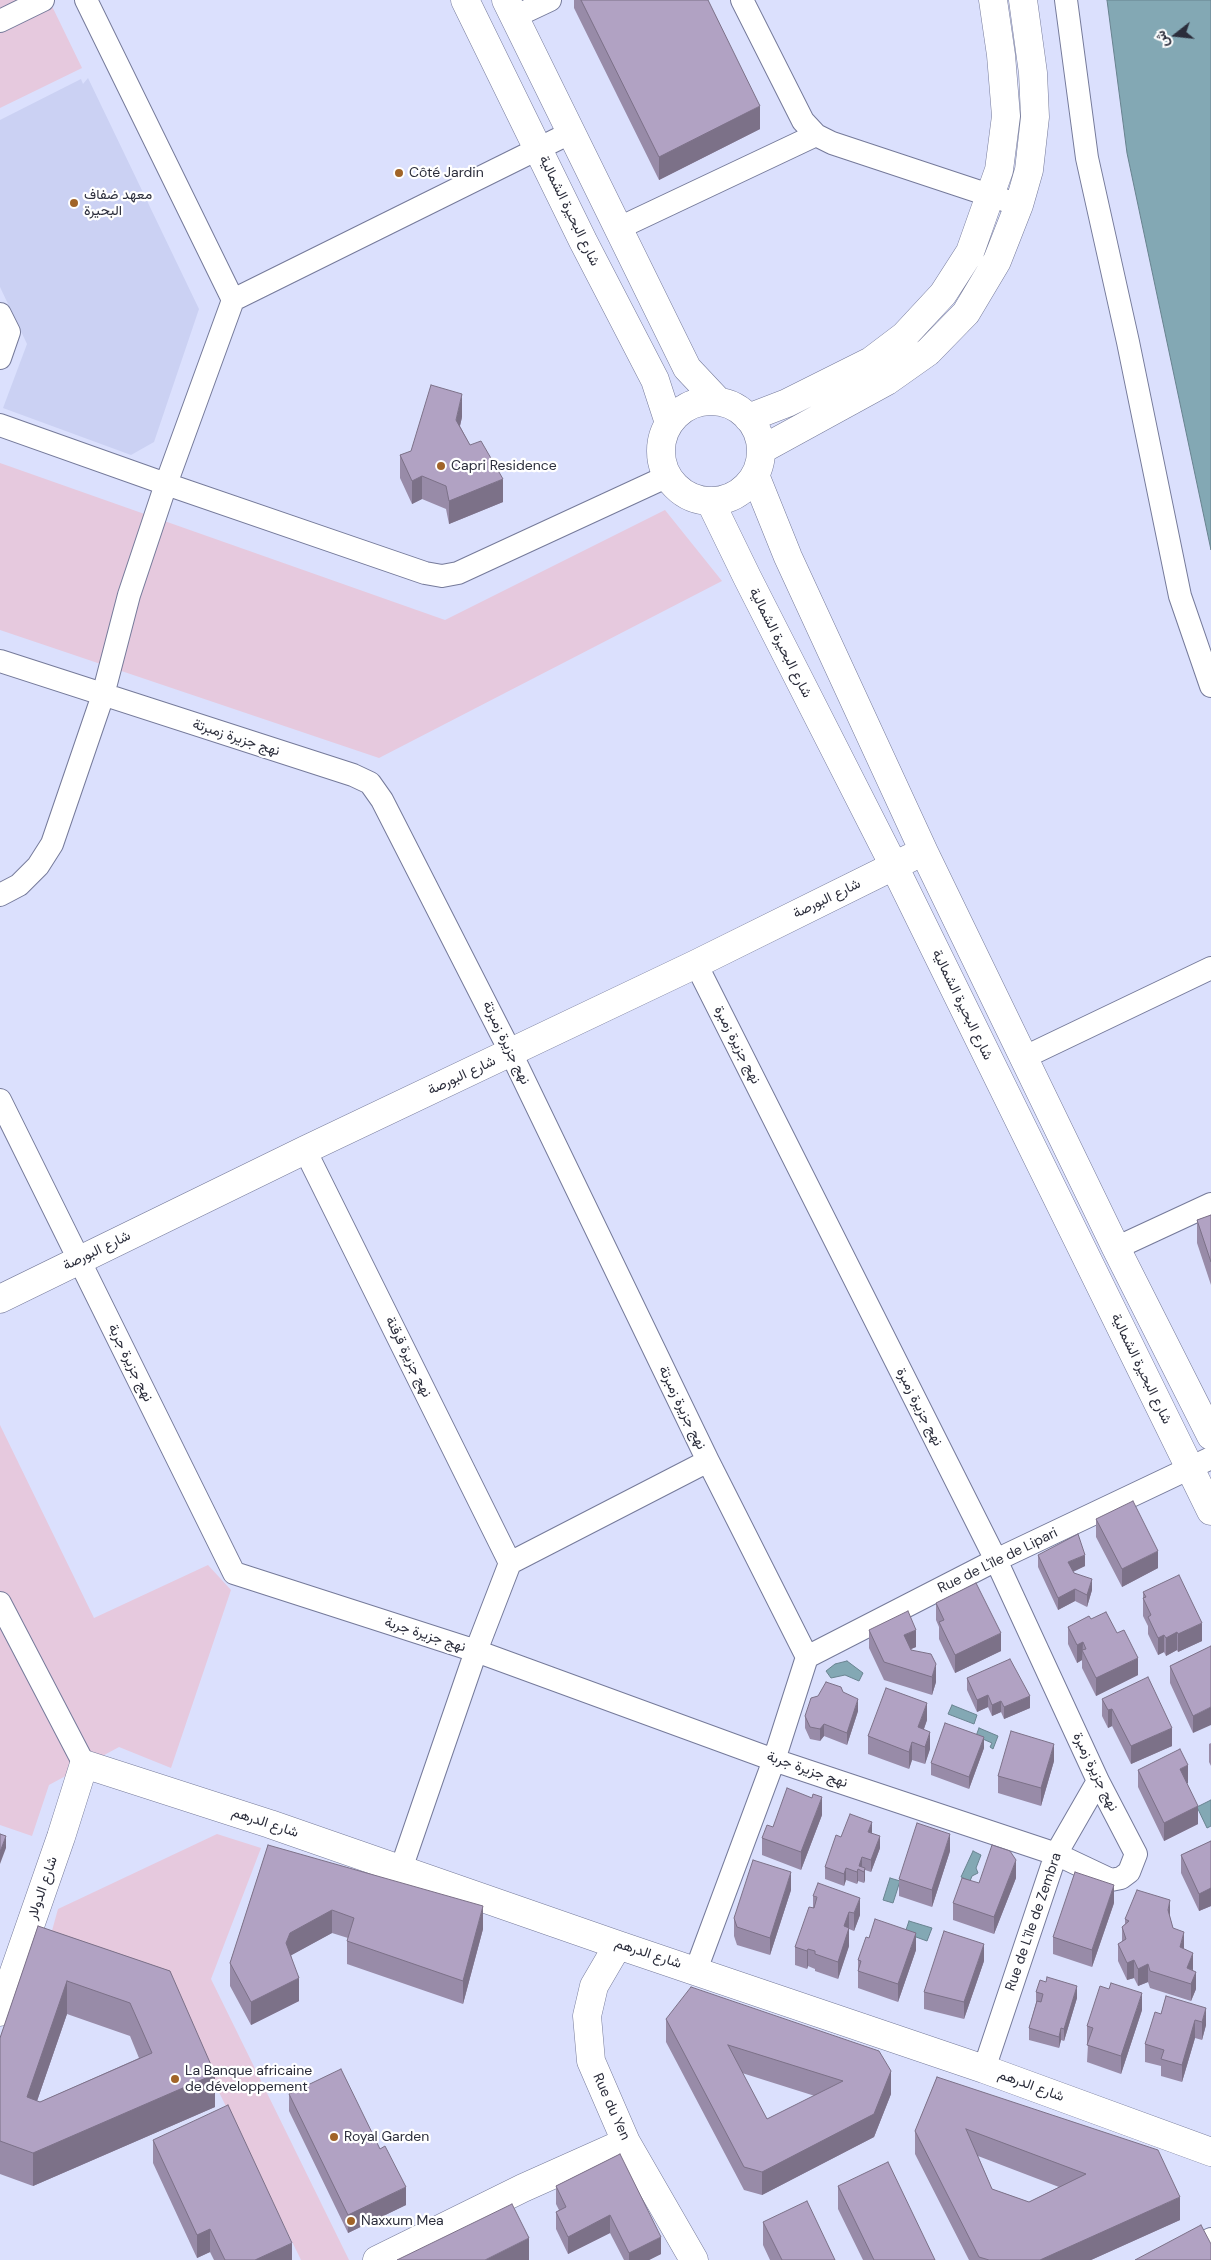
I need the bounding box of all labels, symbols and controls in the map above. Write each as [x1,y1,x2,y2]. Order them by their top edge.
north arrow [1151,10,1201,60]
text: ش [1151,29,1173,50]
street label: شارع البحيرة الشمالية [535,153,603,269]
place label: Côté Jardin [409,165,484,181]
marker: Côté Jardin [393,167,405,179]
place label: معهد ضفاف البحيرة [84,187,152,220]
marker: معهد ضفاف البحيرة [68,197,80,209]
place label: Capri Residence [451,458,557,474]
marker: Capri Residence [435,460,447,472]
street label: شارع البحيرة الشمالية [745,585,815,701]
street label: نهج جزيرة زمبرتة [190,716,282,760]
street label: شارع البورصة [791,875,863,923]
street label: شارع البحيرة الشمالية [928,947,996,1063]
street label: نهج جزيرة زمبرتة [479,998,533,1088]
street label: نهج جزيرة زمبرة [710,1003,764,1087]
street label: شارع البورصة [425,1053,499,1099]
street label: شارع البورصة [61,1227,133,1275]
street label: شارع البحيرة الشمالية [1107,1311,1175,1427]
street label: نهج جزيرة قرقنة [381,1314,435,1400]
street label: نهج جزيرة جربة [104,1321,156,1405]
street label: نهج جزيرة زمبرتة [655,1363,709,1453]
street label: نهج جزيرة زمبرة [892,1365,946,1449]
street label: Rue de L'île de Lipari [935,1525,1061,1597]
street label: نهج جزيرة جربة [382,1614,468,1656]
street label: نهج جزيرة زمبرة [1069,1730,1121,1814]
street label: نهج جزيرة جربة [764,1748,850,1792]
street label: شارع الدرهم [230,1804,300,1842]
street label: Rue de L'île de Zembra [1002,1851,1066,1993]
street label: شارع الدولار [24,1854,62,1922]
street label: شارع الدرهم [613,1935,683,1973]
place label: La Banque africaine de développement [185,2063,312,2096]
street label: شارع الدرهم [996,2066,1066,2106]
street label: Rue du Yen [589,2071,633,2143]
marker: La Banque africaine de développement [169,2073,181,2085]
place label: Royal Garden [344,2129,429,2145]
marker: Royal Garden [328,2131,340,2143]
place label: Naxxum Mea [361,2213,444,2229]
marker: Naxxum Mea [345,2215,357,2227]

